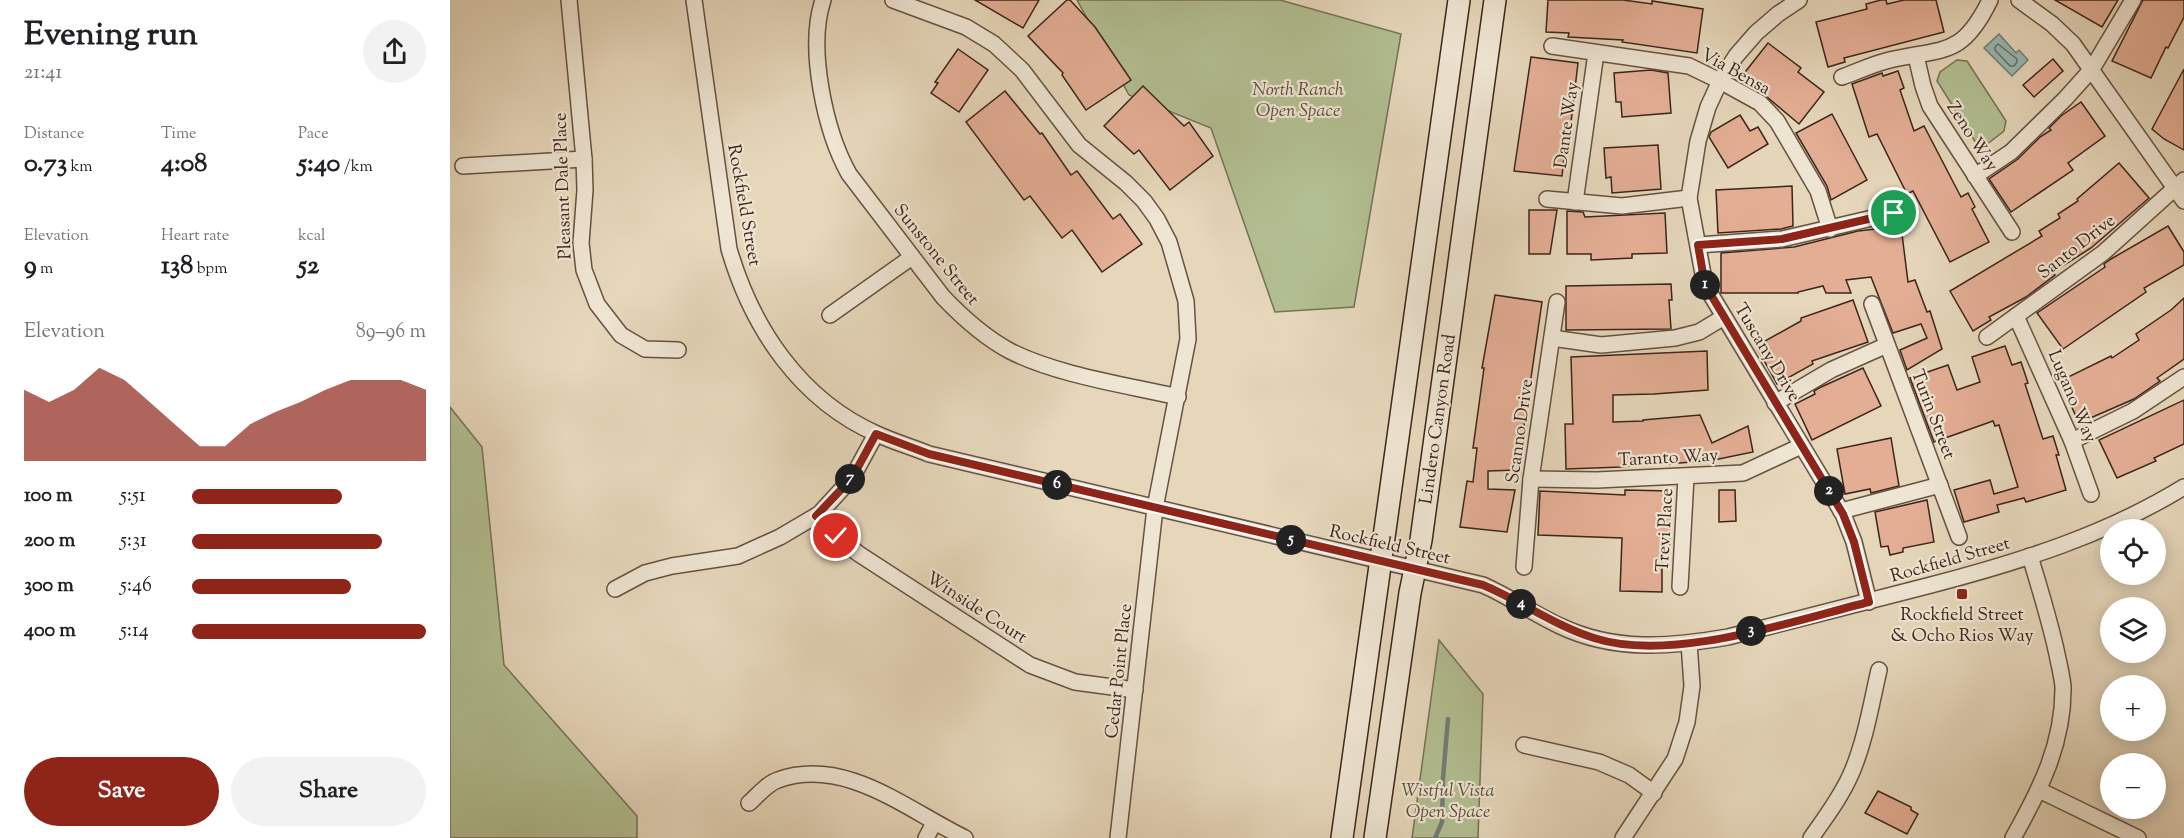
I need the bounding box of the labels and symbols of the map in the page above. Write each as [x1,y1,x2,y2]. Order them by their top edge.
street label: Via Bensa [1695,43,1775,103]
park label: North Ranch Open Space [1252,78,1344,125]
street label: Dante Way [1549,80,1587,170]
street label: Zeno Way [1939,97,2004,177]
street label: Pleasant Dale Place [548,112,580,260]
street label: Rockfield Street [720,142,767,268]
pin [1868,187,1919,238]
street label: Sunstone Street [886,199,985,312]
street label: Santo Drive [2033,209,2122,286]
pin: 1 [1690,270,1720,300]
street label: Tuscany Drive [1727,299,1806,407]
street label: Lindero Canyon Road [1414,333,1464,506]
street label: Lugano Way [2040,346,2102,447]
street label: Turin Street [1903,366,1961,463]
street label: Scanno Drive [1501,377,1541,485]
street label: Taranto Way [1617,443,1719,475]
pin: 7 [835,464,865,494]
pin: 6 [1042,470,1072,500]
pin: 2 [1814,476,1844,506]
street label: Trevi Place [1651,487,1681,573]
pin [810,510,861,561]
street label: Rockfield Street [1326,519,1453,573]
pin: 5 [1276,525,1306,555]
street label: Rockfield Street [1888,531,2013,590]
street label: Winside Court [920,566,1032,651]
marker: Rockfield Street & Ocho Rios Way [1955,587,1969,601]
pin: 4 [1506,589,1536,619]
street label: Cedar Point Place [1100,602,1140,740]
place label: Rockfield Street & Ocho Rios Way [1891,603,2034,650]
pin: 3 [1736,616,1766,646]
park label: Wistful Vista Open Space [1401,779,1495,826]

